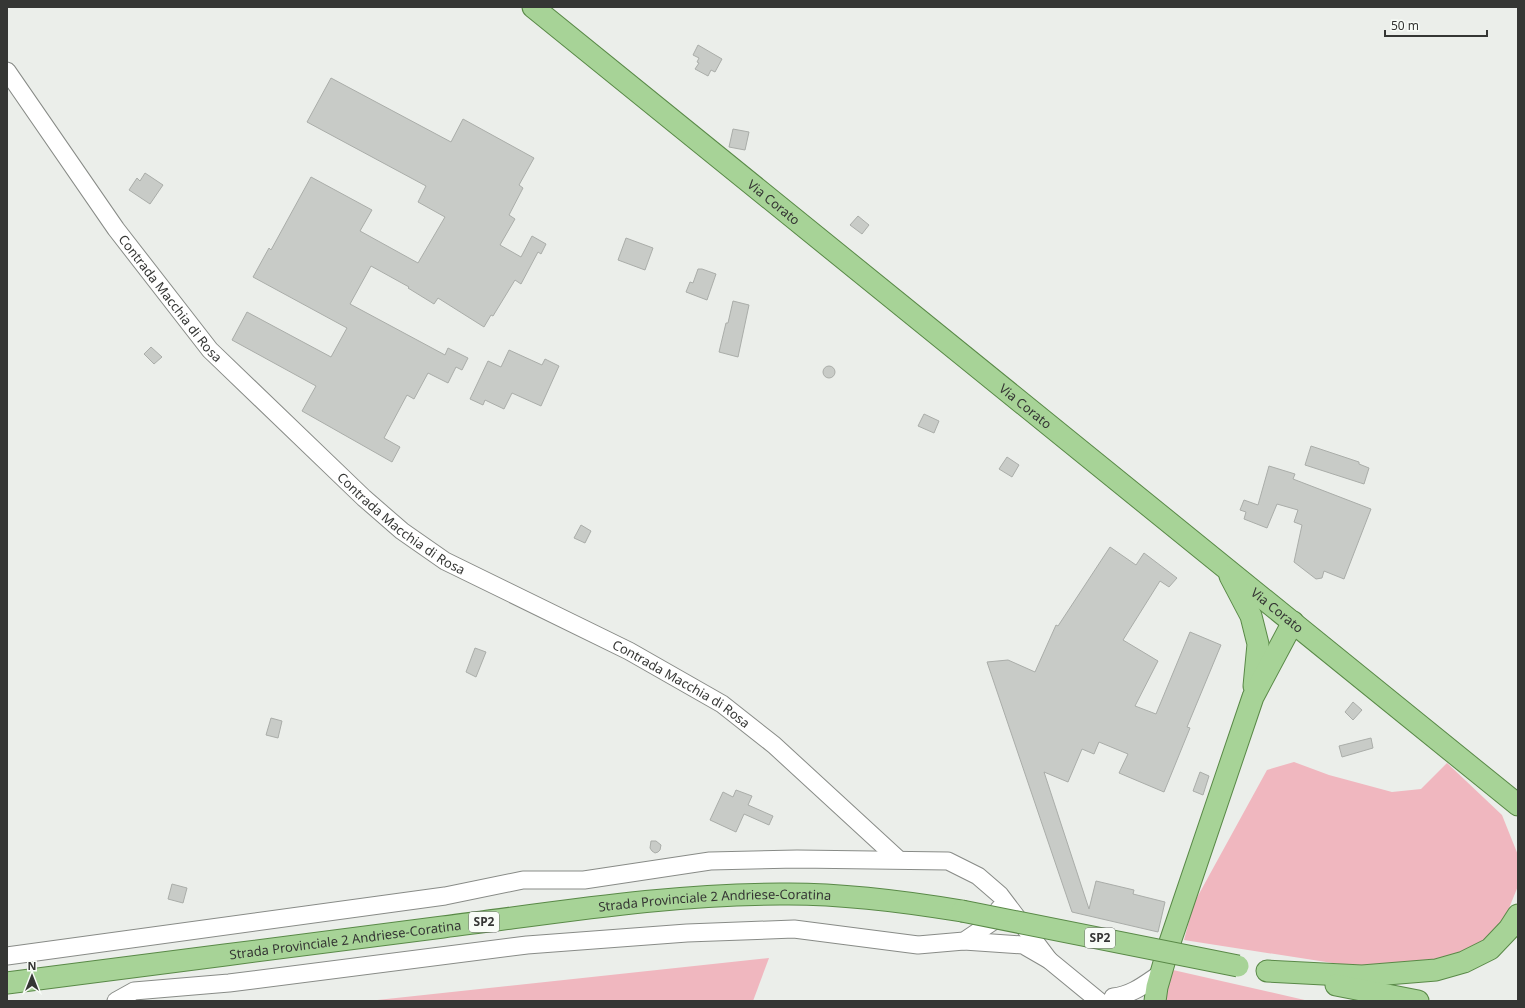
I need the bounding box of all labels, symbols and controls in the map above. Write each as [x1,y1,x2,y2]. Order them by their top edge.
scale bar [1385,12,1487,38]
text: 50 m [1391,17,1419,34]
street label: Via Corato [744,175,804,229]
street label: Contrada Macchia di Rosa [114,231,226,366]
street label: Via Corato [996,379,1056,433]
street label: Contrada Macchia di Rosa [333,468,468,578]
street label: Via Corato [1247,583,1308,637]
street label: Contrada Macchia di Rosa [610,635,754,732]
street label: Strada Provinciale 2 Andriese-Coratina [597,885,832,916]
road number: SP2 [469,912,499,932]
street label: Strada Provinciale 2 Andriese-Coratina [228,916,462,963]
road number: SP2 [1085,928,1115,948]
north arrow [12,956,52,996]
text: N [28,958,36,973]

